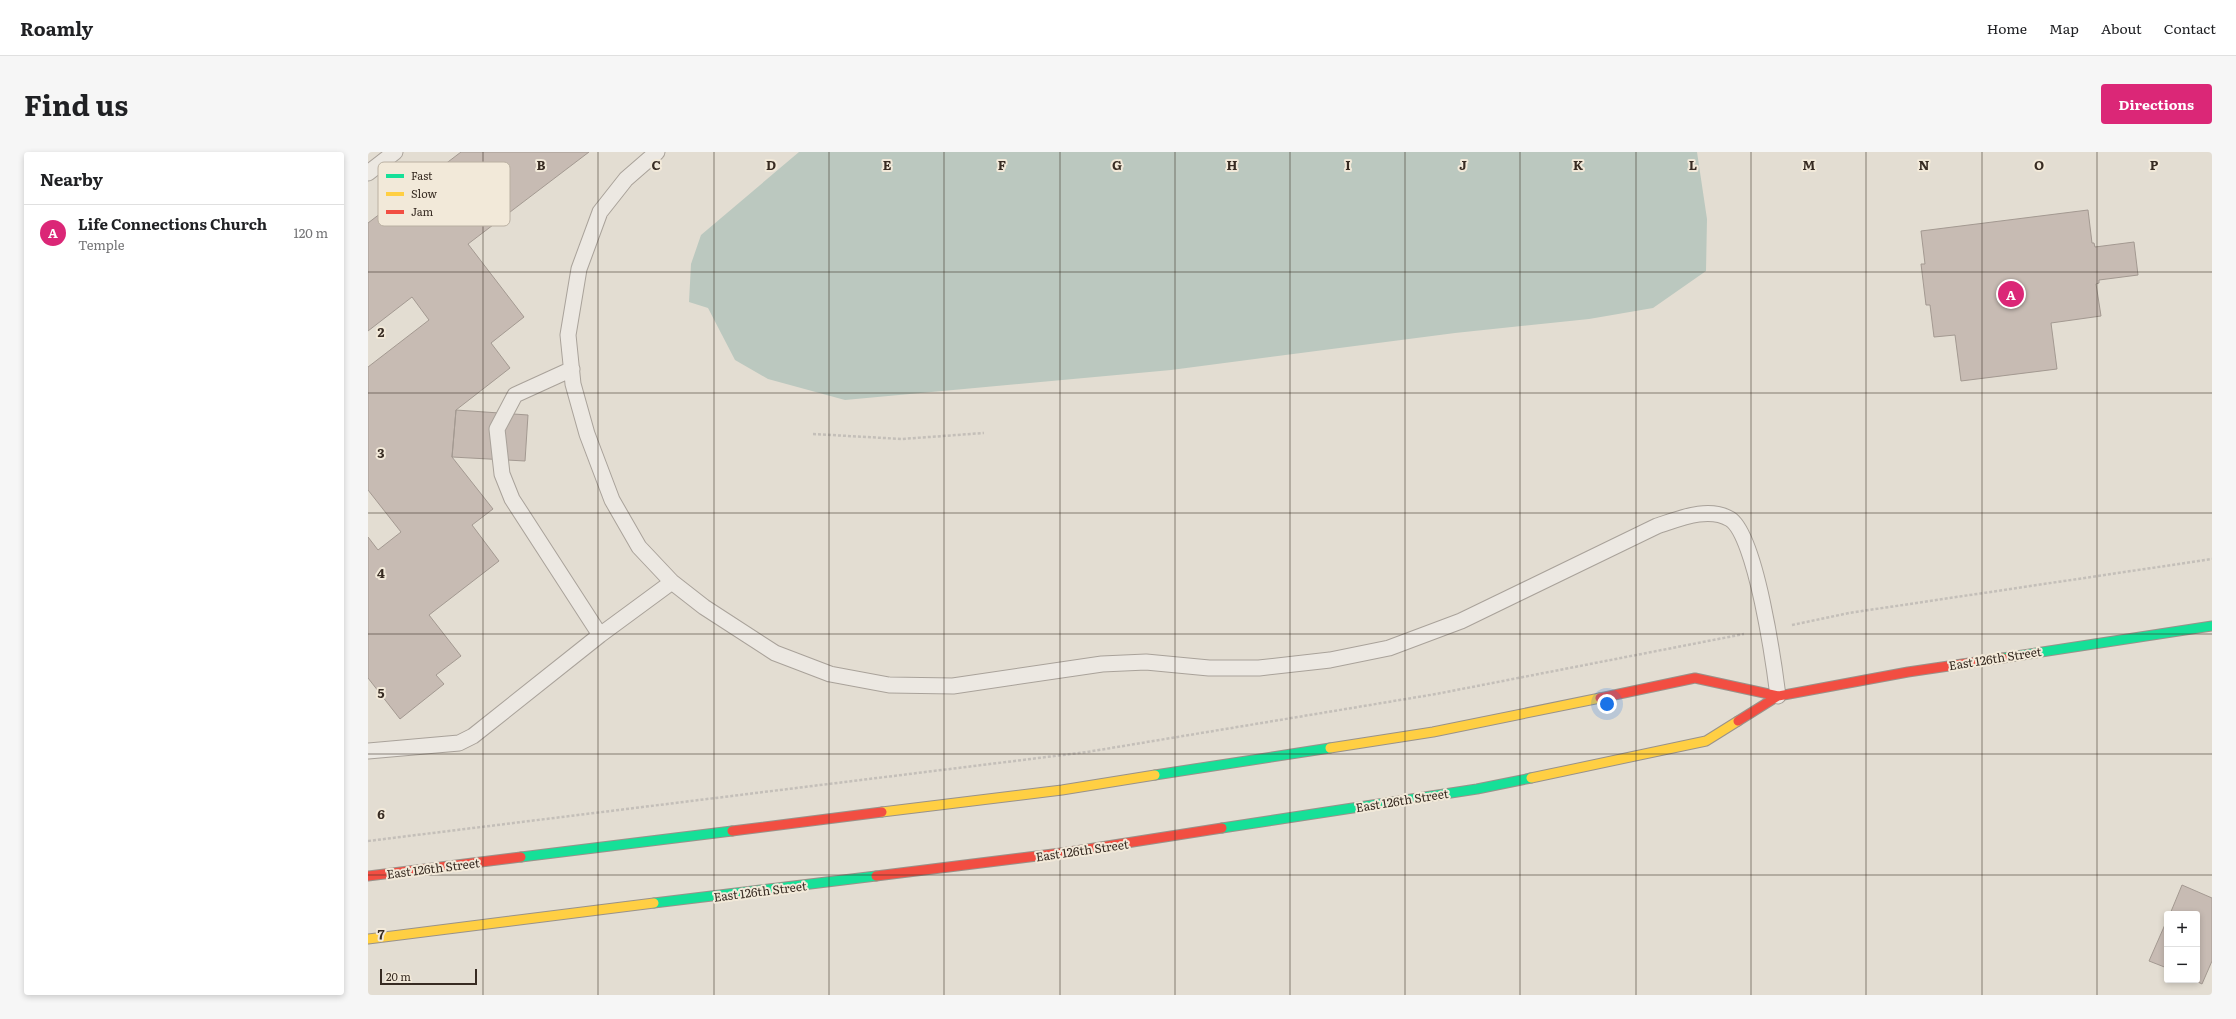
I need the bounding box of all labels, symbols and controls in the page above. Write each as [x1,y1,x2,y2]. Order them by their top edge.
text: Roamly [20,14,93,42]
text: Home [1987,18,2027,38]
text: Map [2049,18,2079,38]
text: About [2101,18,2142,38]
text: Contact [2164,18,2216,38]
text: Find us [24,83,128,125]
button: Directions [2101,84,2212,124]
text: B [537,155,546,174]
text: C [651,155,661,174]
text: D [766,155,776,174]
text: E [883,155,892,174]
text: F [998,155,1006,174]
text: G [1112,155,1122,174]
text: H [1227,155,1238,174]
text: I [1345,155,1351,174]
text: J [1459,155,1467,174]
text: K [1573,155,1584,174]
text: L [1689,155,1697,174]
text: M [1803,155,1816,174]
text: N [1919,155,1930,174]
text: O [2034,155,2044,174]
text: P [2150,155,2159,174]
legend [378,162,510,226]
text: Nearby [40,166,103,191]
text: Fast [411,167,433,183]
text: Slow [411,185,437,201]
text: Jam [411,203,434,219]
text: Life Connections Church [78,212,267,235]
text: A [48,223,58,242]
text: 120 m [293,223,328,242]
text: Temple [78,235,125,254]
pin: A [1998,279,2024,309]
text: 2 [378,322,385,341]
text: 3 [377,443,385,462]
text: 4 [377,563,385,582]
street label: East 126th Street [1947,642,2043,674]
text: 5 [377,683,385,702]
your location [1597,694,1617,714]
street label: East 126th Street [1354,784,1450,816]
text: 6 [377,804,385,823]
street label: East 126th Street [1034,835,1130,865]
street label: East 126th Street [386,853,481,883]
street label: East 126th Street [713,876,808,906]
map controls [2164,911,2200,983]
button: + [2164,911,2200,947]
text: 7 [377,924,385,943]
button: − [2164,947,2200,983]
scale bar [380,967,477,986]
text: 20 m [386,968,411,984]

